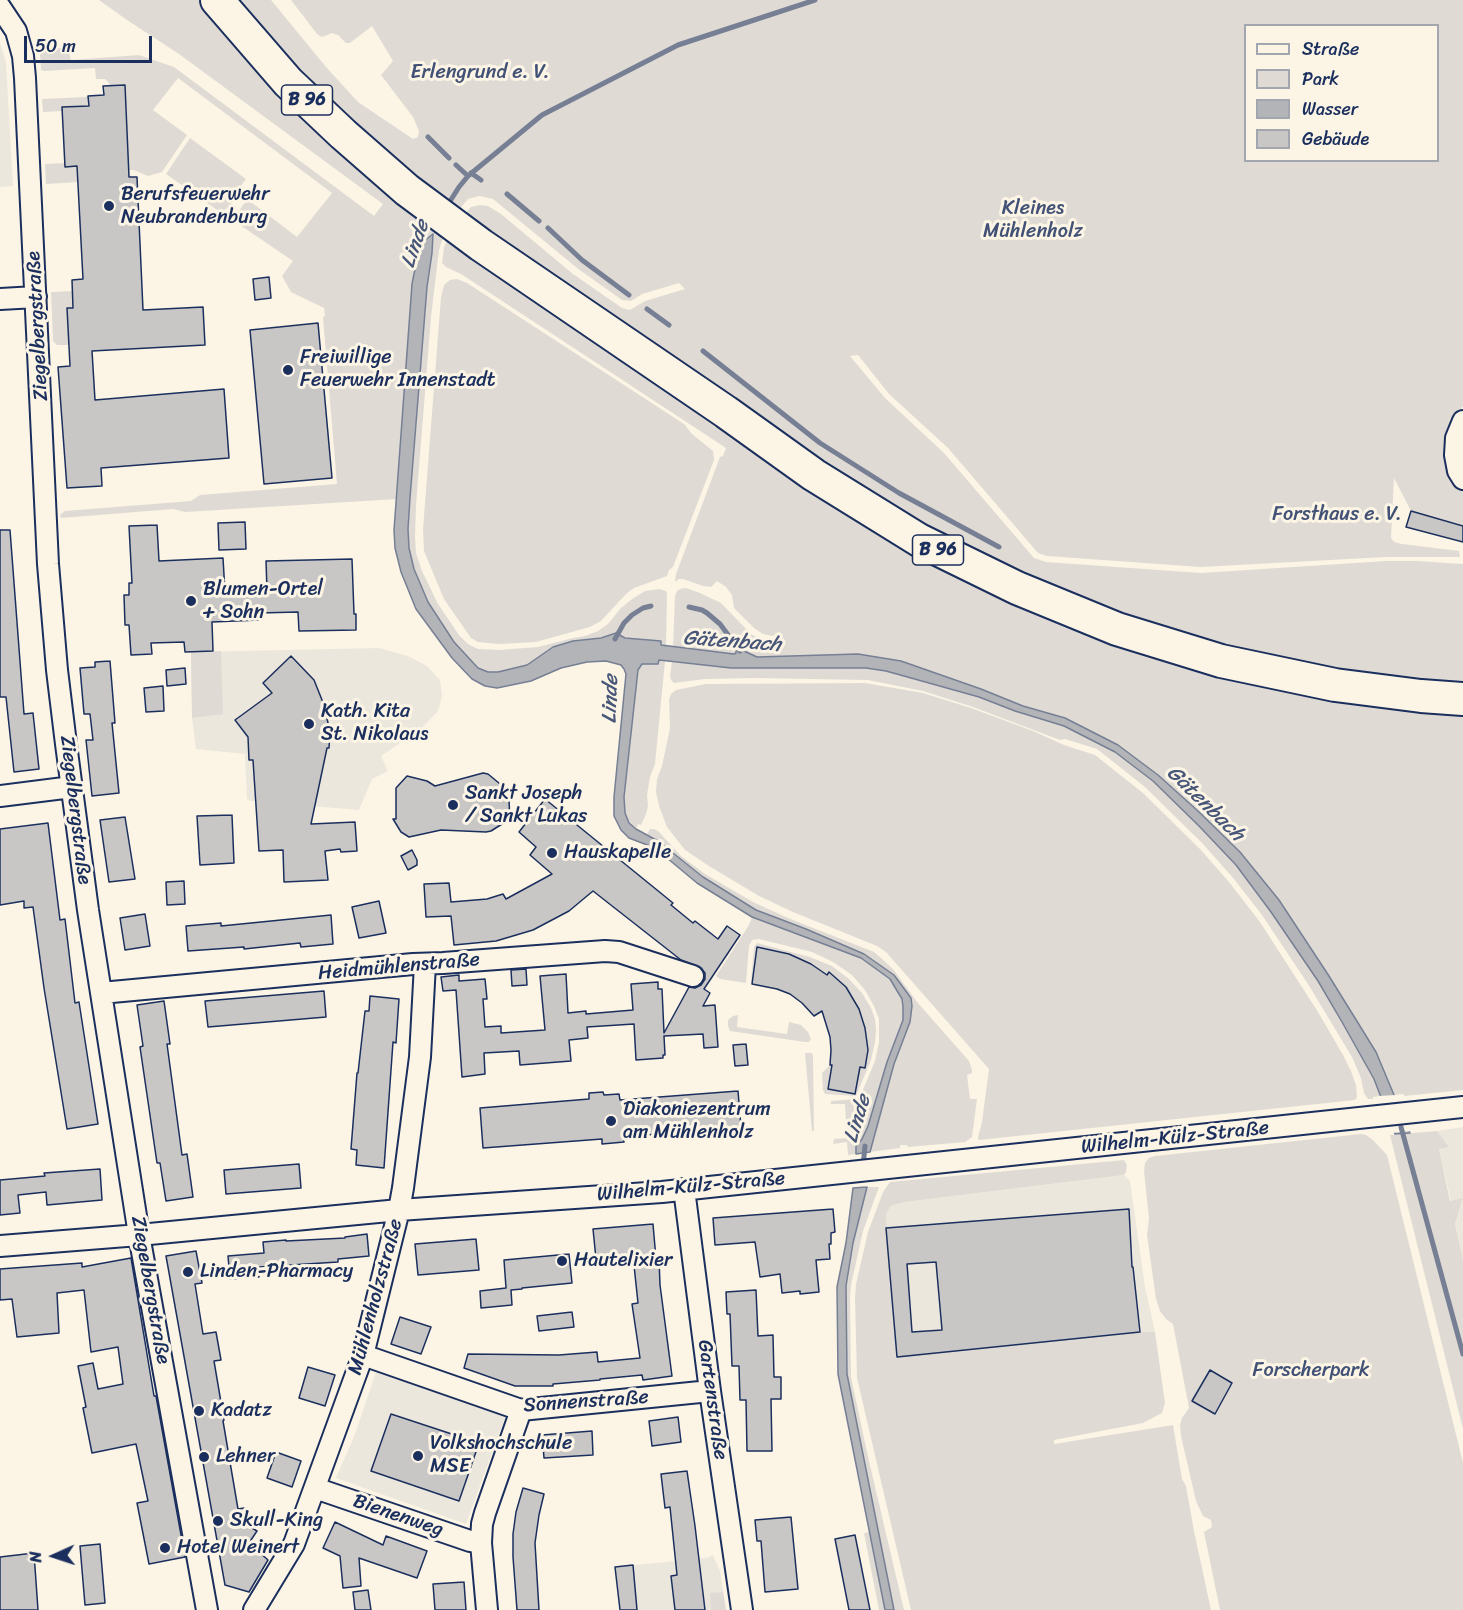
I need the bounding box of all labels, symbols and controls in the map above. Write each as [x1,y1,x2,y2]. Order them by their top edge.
scale bar [27,24,154,62]
legend [1244,24,1439,162]
text: 50 m [35,30,76,62]
text: Straße [1302,33,1359,65]
park label: Erlengrund e. V. [410,61,550,85]
text: Park [1302,63,1339,95]
road number: B 96 [282,85,332,115]
text: Wasser [1302,93,1358,125]
text: Gebäude [1302,123,1369,155]
place label: Berufsfeuerwehr Neubrandenburg [121,183,270,230]
park label: Kleines Mühlenholz [983,197,1083,244]
marker: Berufsfeuerwehr Neubrandenburg [102,199,116,213]
water label: Linde [396,217,436,271]
street label: Ziegelbergstraße [22,250,54,402]
place label: Freiwillige Feuerwehr Innenstadt [300,346,496,393]
marker: Freiwillige Feuerwehr Innenstadt [281,363,295,377]
park label: Forsthaus e. V. [1272,503,1402,527]
road number: B 96 [912,535,964,565]
place label: Blumen-Ortel + Sohn [203,578,323,625]
marker: Blumen-Ortel + Sohn [184,594,198,608]
water label: Gätenbach [682,626,782,658]
water label: Linde [598,674,624,724]
place label: Kath. Kita St. Nikolaus [321,700,428,747]
marker: Kath. Kita St. Nikolaus [302,717,316,731]
street label: Ziegelbergstraße [54,734,96,886]
water label: Gätenbach [1161,761,1249,847]
place label: Sankt Joseph / Sankt Lukas [465,782,587,829]
marker: Sankt Joseph / Sankt Lukas [446,798,460,812]
place label: Hauskapelle [564,841,671,865]
marker: Hauskapelle [545,846,559,860]
street label: Heidmühlenstraße [317,948,481,986]
water label: Linde [839,1092,877,1146]
place label: Diakoniezentrum am Mühlenholz [623,1098,771,1145]
marker: Diakoniezentrum am Mühlenholz [604,1114,618,1128]
street label: Wilhelm-Külz-Straße [1080,1116,1270,1160]
street label: Wilhelm-Külz-Straße [596,1167,786,1207]
street label: Ziegelbergstraße [125,1214,175,1366]
street label: Mühlenholzstraße [344,1216,408,1378]
place label: Hautelixier [574,1249,672,1273]
marker: Hautelixier [555,1254,569,1268]
place label: Linden-Pharmacy [200,1260,353,1284]
marker: Linden-Pharmacy [181,1265,195,1279]
street label: Gartenstraße [692,1338,732,1462]
park label: Forscherpark [1253,1359,1369,1383]
street label: Sonnenstraße [522,1386,650,1418]
place label: Kadatz [211,1399,272,1423]
marker: Kadatz [192,1404,206,1418]
place label: Volkshochschule MSE [430,1432,572,1479]
place label: Lehner [216,1445,275,1469]
marker: Volkshochschule MSE [411,1449,425,1463]
marker: Lehner [197,1450,211,1464]
street label: Bienenweg [350,1489,446,1543]
place label: Skull-King [230,1509,323,1533]
marker: Skull-King [211,1514,225,1528]
north arrow [24,1526,84,1586]
place label: Hotel Weinert [177,1536,299,1560]
marker: Hotel Weinert [158,1541,172,1555]
text: N [21,1551,50,1563]

